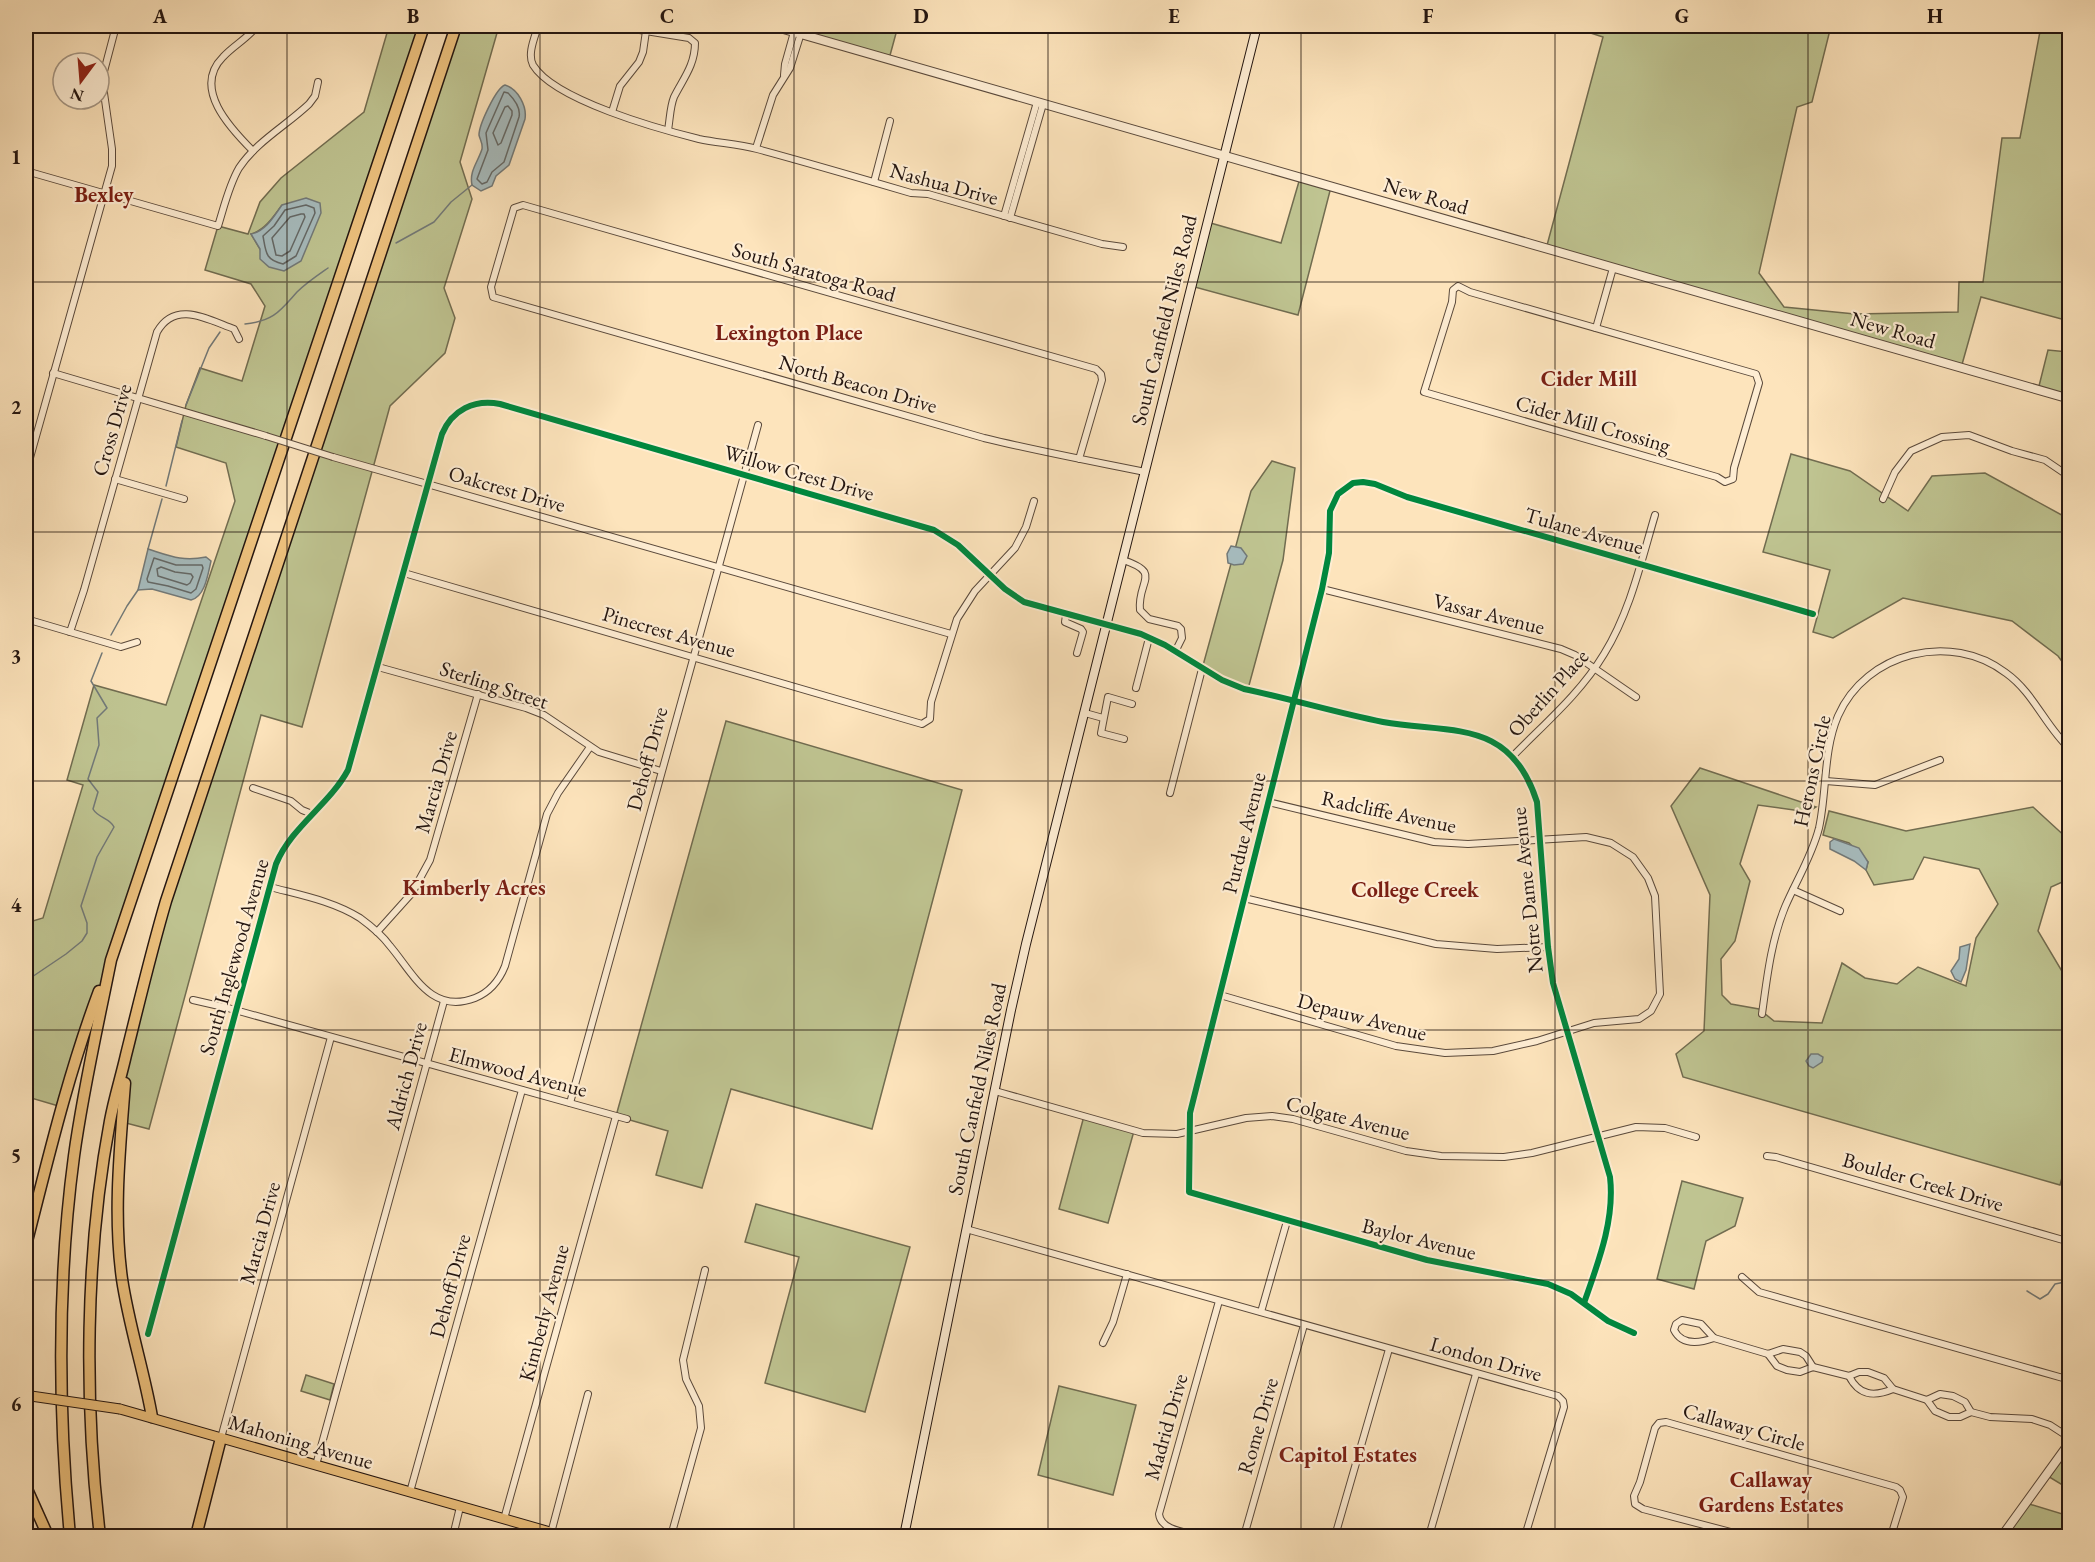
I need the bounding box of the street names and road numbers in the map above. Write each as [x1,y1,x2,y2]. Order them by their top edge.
street label: Nashua Drive [887,156,1001,211]
street label: New Road [1380,171,1472,221]
street label: South Canfield Niles Road [1124,211,1203,428]
street label: South Saratoga Road [729,235,899,308]
street label: New Road [1847,305,1939,355]
street label: North Beacon Drive [776,348,940,419]
street label: Cross Drive [85,381,138,479]
street label: Cider Mill Crossing [1513,389,1674,459]
street label: Willow Crest Drive [721,438,877,507]
street label: Oakcrest Drive [446,459,569,518]
street label: Tulane Avenue [1522,501,1647,560]
street label: Vassar Avenue [1431,587,1548,640]
street label: Pinecrest Avenue [600,600,739,663]
street label: Oberlin Place [1501,643,1594,742]
street label: Sterling Street [437,654,552,715]
street label: Dehoff Drive [620,704,673,814]
street label: Herons Circle [1787,713,1837,829]
street label: Marcia Drive [408,728,463,836]
street label: Purdue Avenue [1215,769,1272,896]
street label: Radcliffe Avenue [1319,784,1459,839]
street label: Notre Dame Avenue [1504,806,1549,974]
street label: South Inglewood Avenue [193,855,274,1058]
street label: South Canfield Niles Road [941,980,1012,1197]
street label: Depauw Avenue [1294,986,1430,1047]
street label: Aldrich Drive [378,1019,433,1134]
street label: Elmwood Avenue [446,1040,590,1103]
street label: Colgate Avenue [1283,1089,1413,1146]
street label: Boulder Creek Drive [1840,1146,2007,1217]
street label: Marcia Drive [233,1179,286,1287]
street label: Baylor Avenue [1359,1211,1479,1266]
street label: Dehoff Drive [423,1231,476,1341]
street label: Kimberly Avenue [512,1242,575,1384]
street label: London Drive [1427,1330,1545,1387]
street label: Madrid Drive [1137,1371,1194,1483]
street label: Rome Drive [1231,1375,1284,1477]
street label: Callaway Circle [1680,1396,1808,1457]
street label: Mahoning Avenue [226,1408,376,1475]

